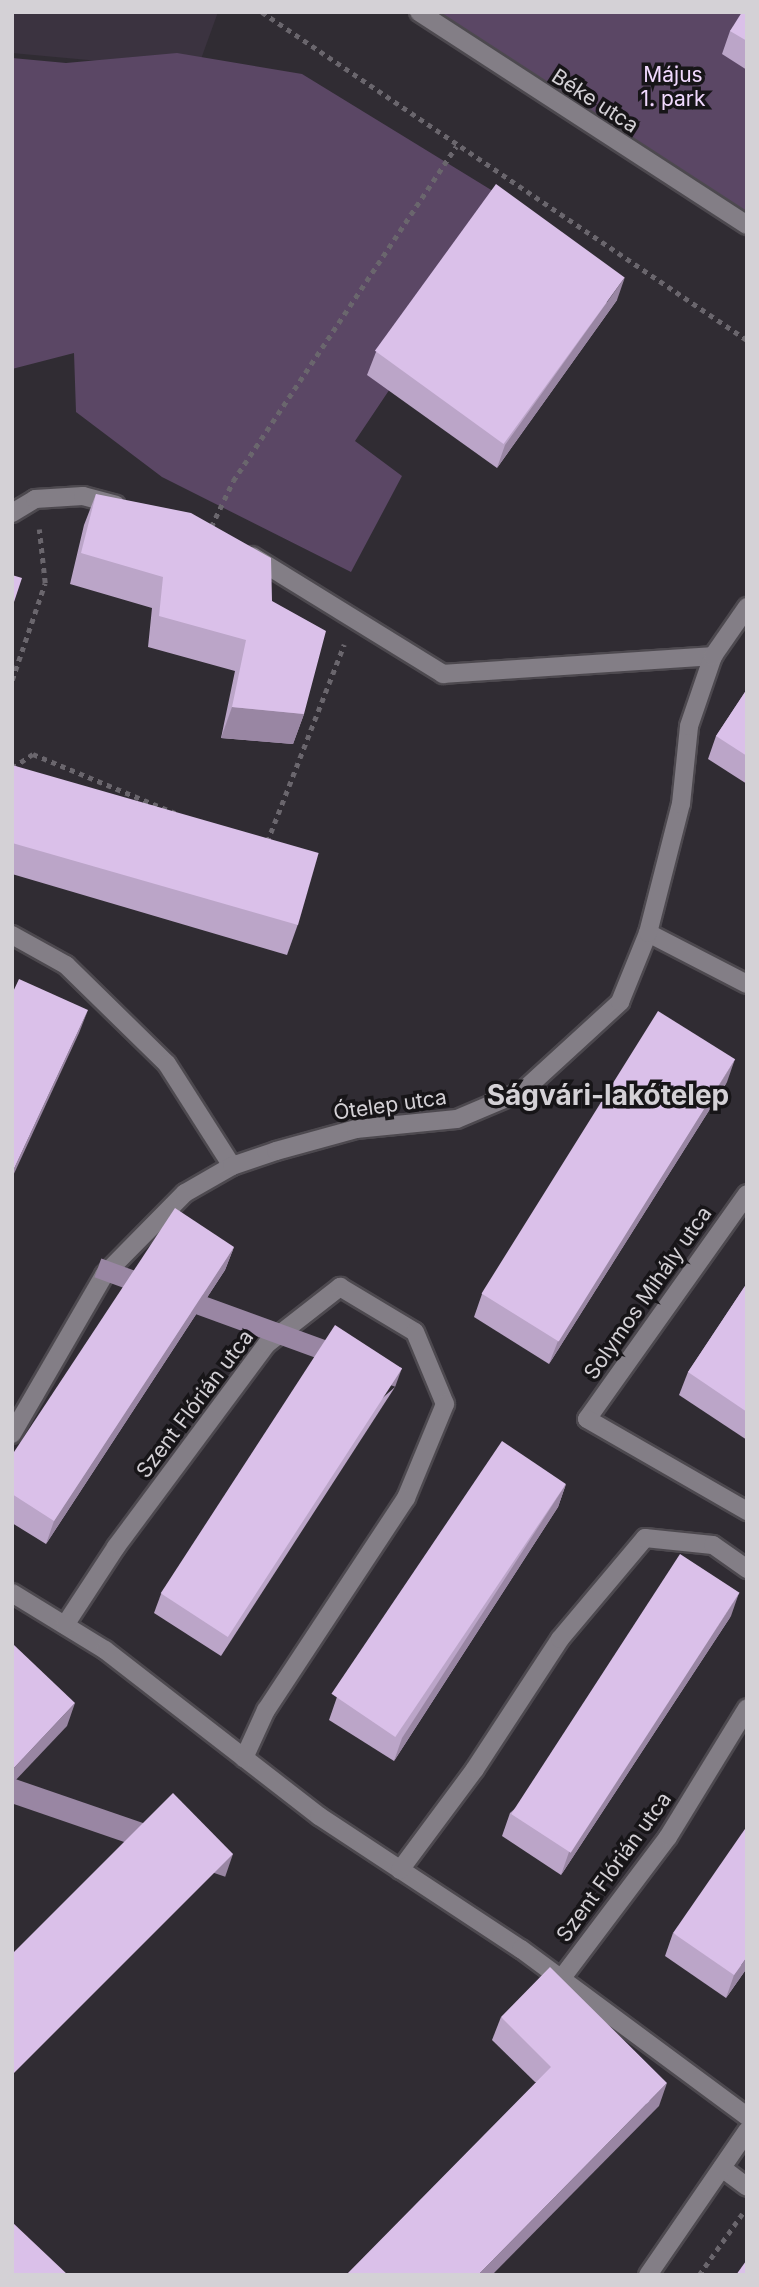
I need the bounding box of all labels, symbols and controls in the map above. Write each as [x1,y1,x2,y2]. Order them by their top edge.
park label: Május 1. park [640,62,706,112]
street label: Béke utca [547,64,643,138]
district label: Ságvári-lakótelep [487,1078,729,1112]
street label: Ótelep utca [332,1085,448,1125]
street label: Solymos Mihály utca [579,1202,717,1384]
street label: Szent Flórián utca [131,1325,259,1483]
street label: Szent Flórián utca [551,1787,677,1947]

